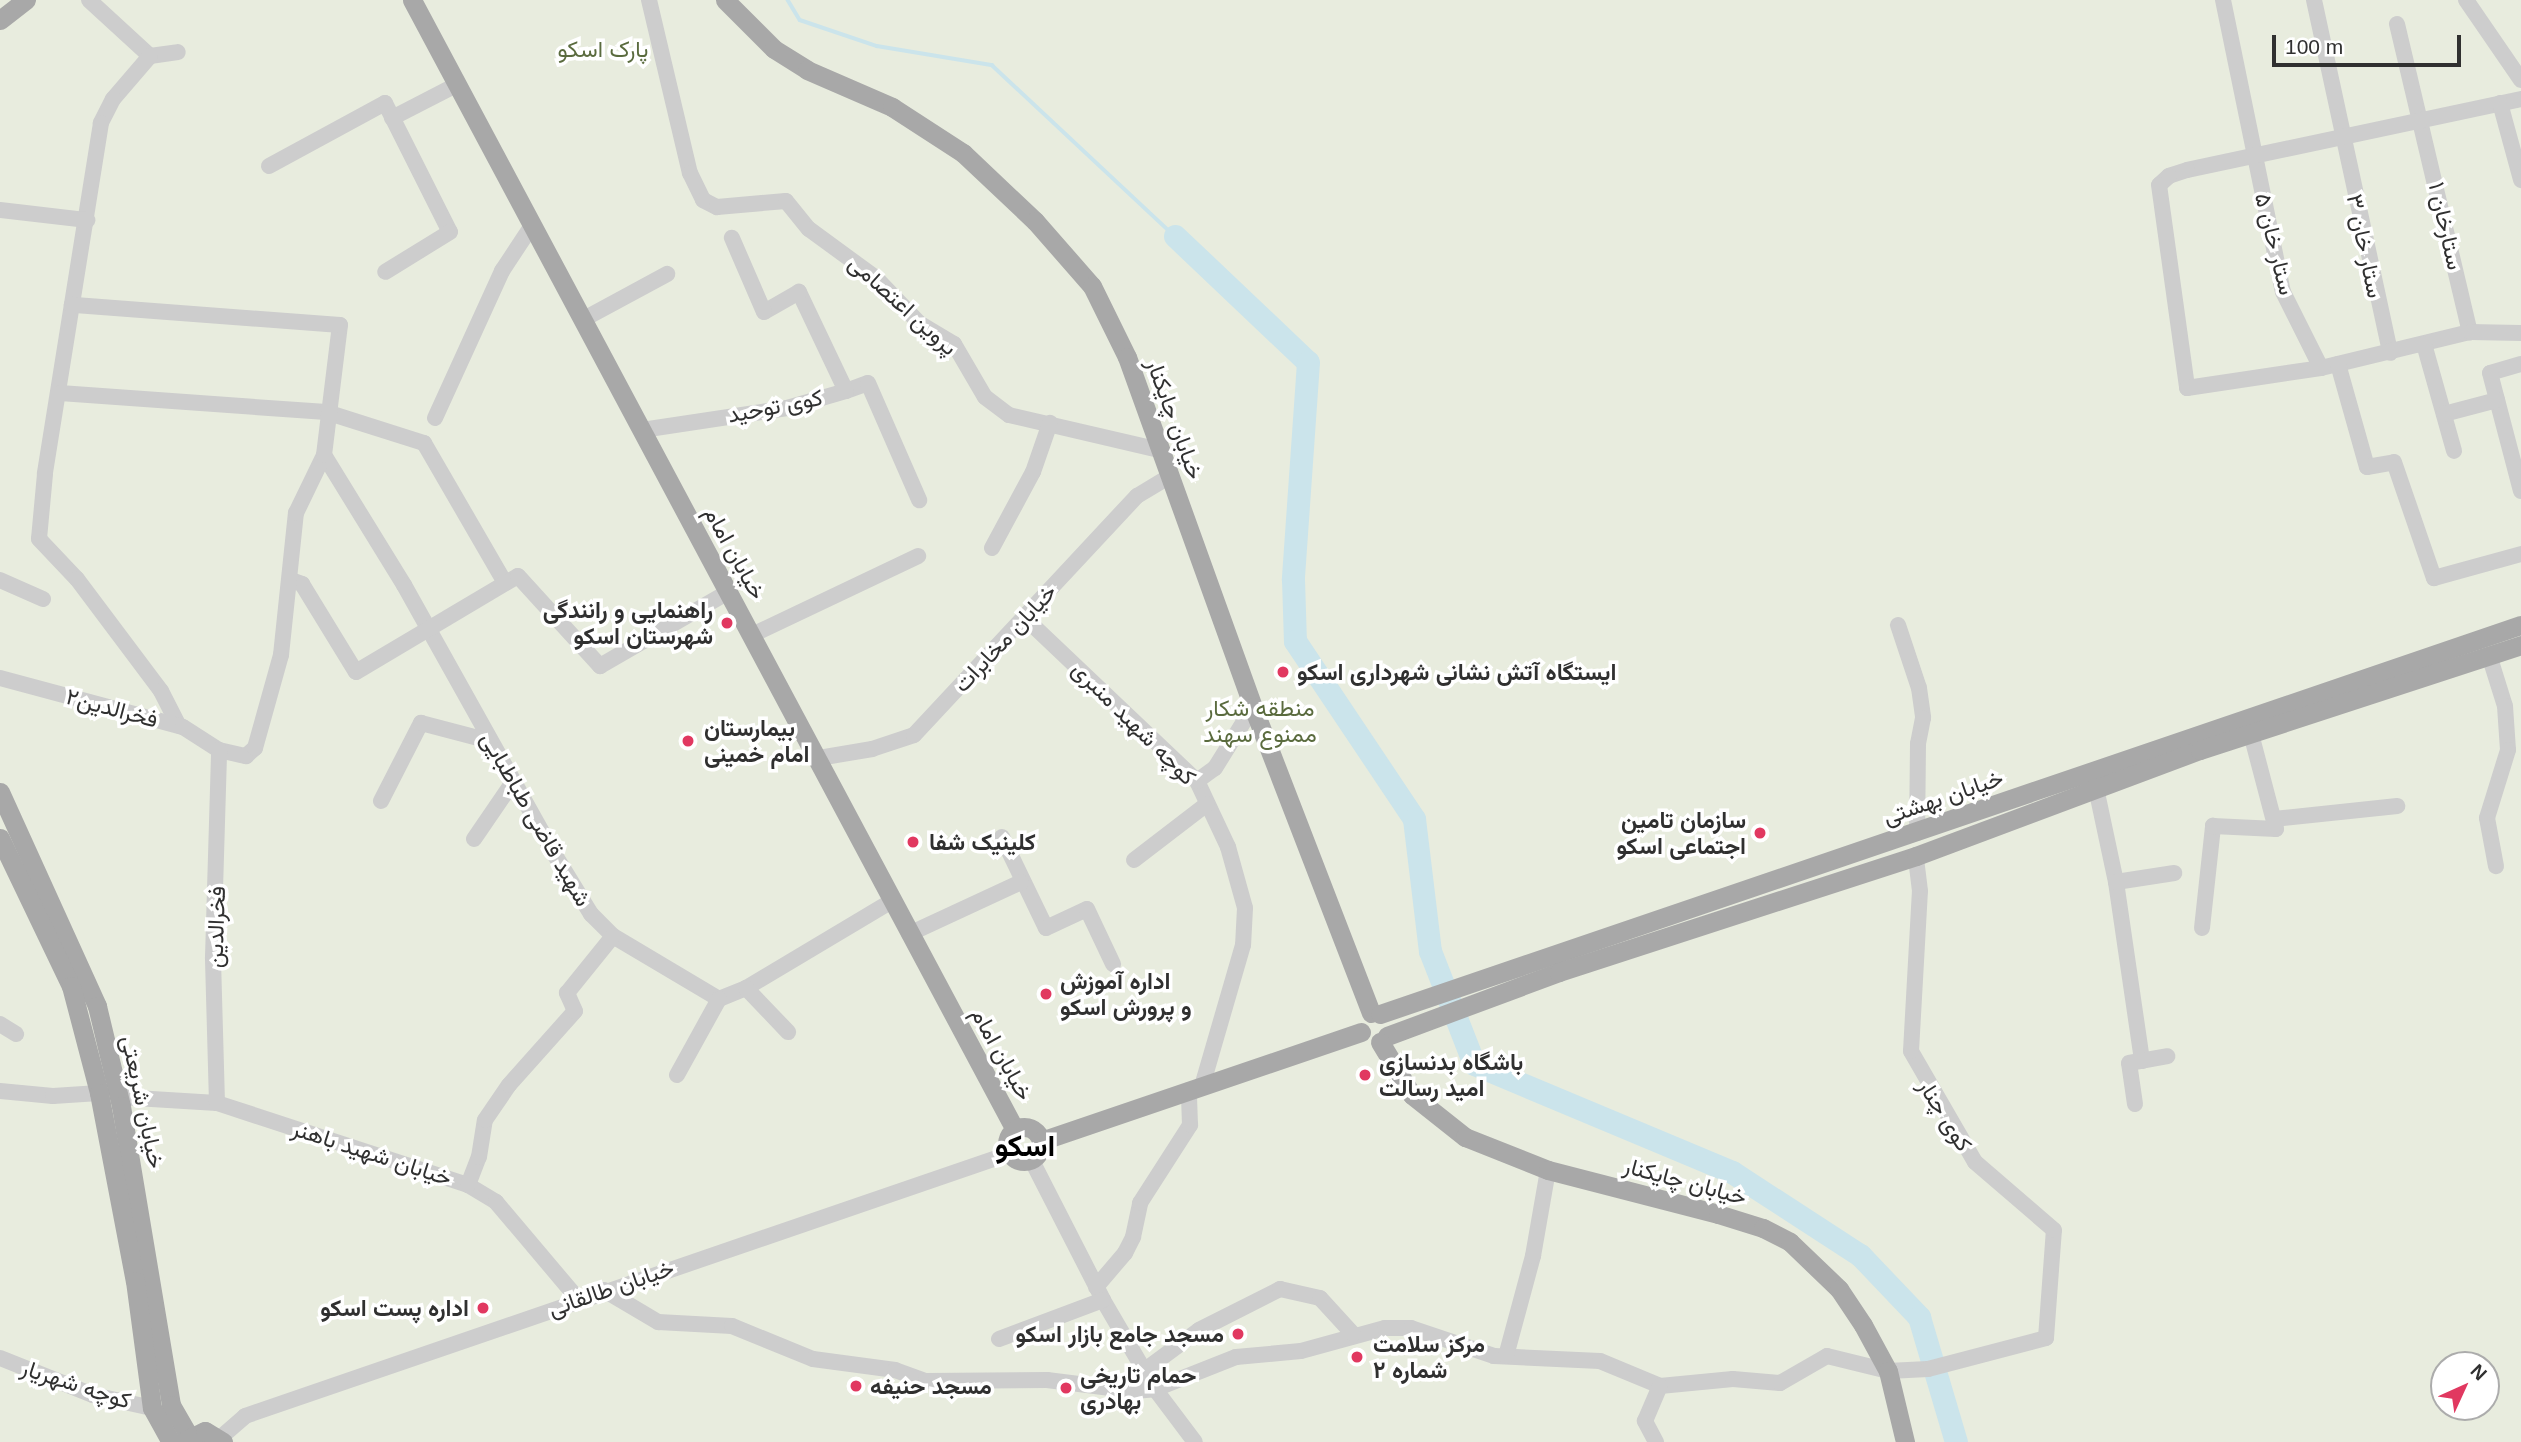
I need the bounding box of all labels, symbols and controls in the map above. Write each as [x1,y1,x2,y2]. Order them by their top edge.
scale bar [2276,21,2465,65]
park label: پارک اسکو [558,35,648,63]
text: 100 m [2285,35,2343,58]
street label: ستارخان ۱ [2423,180,2469,272]
street label: ستار خان ۵ [2249,190,2301,298]
street label: ستار خان ۳ [2341,191,2389,301]
street label: پروین اعتصامی [843,249,963,361]
street label: خیابان چایکنار [1140,355,1210,483]
street label: کوی توحید [725,383,825,429]
street label: خیابان امام [698,502,772,604]
street label: خیابان مخابرات [948,578,1062,698]
place label: راهنمایی و رانندگی شهرستان اسکو [543,596,713,650]
marker: راهنمایی و رانندگی شهرستان اسکو [719,615,735,631]
street label: کوچه شهید منبری [1066,655,1202,791]
place label: ایستگاه آتش نشانی شهرداری اسکو [1297,658,1616,686]
marker: ایستگاه آتش نشانی شهرداری اسکو [1275,664,1291,680]
street label: فخرالدین۲ [63,682,161,734]
park label: منطقه شکار ممنوع سهند [1203,694,1317,748]
place label: بیمارستان امام خمینی [704,714,809,768]
street label: شهید قاضی طباطبایی [475,727,597,911]
marker: بیمارستان امام خمینی [678,731,698,751]
street label: خیابان بهشتی [1879,764,2007,830]
place label: سازمان تامین اجتماعی اسکو [1616,806,1746,860]
marker: سازمان تامین اجتماعی اسکو [1752,825,1768,841]
place label: کلینیک شفا [929,828,1036,856]
marker: کلینیک شفا [903,832,923,852]
street label: فخرالدین [201,885,231,969]
place label: اداره آموزش و پرورش اسکو [1060,967,1192,1021]
marker: اداره آموزش و پرورش اسکو [1038,986,1054,1002]
street label: خیابان امام [965,1003,1039,1105]
street label: خیابان شریعتی [115,1033,171,1171]
place label: باشگاه بدنسازی امید رسالت [1379,1048,1523,1102]
marker: باشگاه بدنسازی امید رسالت [1357,1067,1373,1083]
street label: کوی چنار [1912,1074,1978,1156]
street label: خیابان شهید باهنر [289,1114,455,1192]
district label: اسکو [995,1128,1055,1164]
street label: خیابان چایکنار [1620,1151,1750,1211]
street label: خیابان طالقانی [545,1254,677,1322]
place label: اداره پست اسکو [320,1294,469,1322]
marker: اداره پست اسکو [475,1300,491,1316]
place label: مسجد جامع بازار اسکو [1015,1320,1224,1348]
marker: مسجد جامع بازار اسکو [1230,1326,1246,1342]
place label: مرکز سلامت شماره ۲ [1373,1330,1485,1384]
marker: مرکز سلامت شماره ۲ [1347,1347,1367,1367]
north arrow [2430,1351,2500,1421]
street label: کوچه شهریار [18,1353,134,1415]
text: N [2467,1360,2491,1384]
place label: حمام تاریخی بهادری [1080,1361,1196,1415]
place label: مسجد حنیفه [870,1372,992,1400]
marker: مسجد حنیفه [848,1378,864,1394]
marker: حمام تاریخی بهادری [1058,1380,1074,1396]

